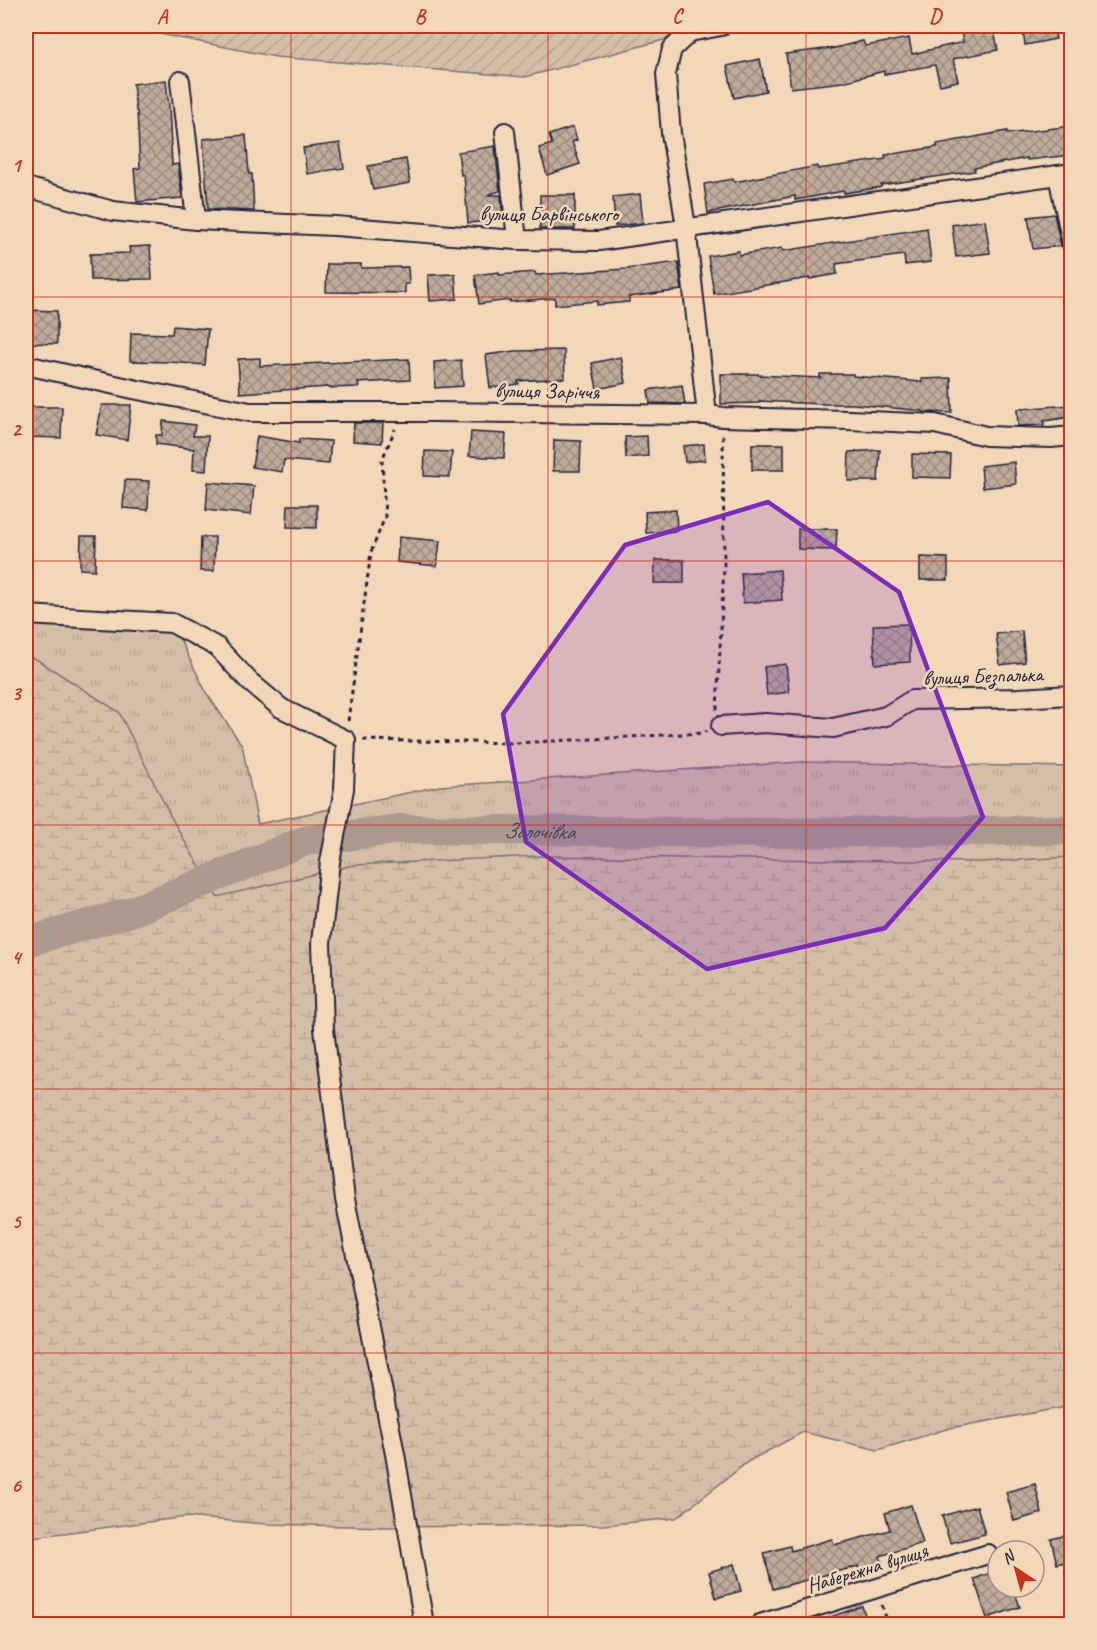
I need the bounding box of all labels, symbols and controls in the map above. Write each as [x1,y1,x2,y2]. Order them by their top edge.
text: A [157,4,169,29]
text: B [415,4,427,29]
text: C [672,4,684,29]
text: D [929,4,943,29]
text: 1 [12,153,23,178]
street label: вулиця Барвінського [480,201,621,227]
street label: вулиця Заріччя [495,377,601,405]
text: 2 [12,417,23,442]
street label: вулиця Безпалька [923,661,1046,692]
text: 3 [12,681,23,706]
water label: Золочівка [503,817,577,846]
text: 4 [12,945,24,970]
text: 5 [12,1209,23,1234]
text: 6 [11,1473,22,1498]
street label: Набережна вулиця [803,1537,932,1599]
north arrow [986,1539,1046,1599]
text: N [998,1545,1020,1569]

